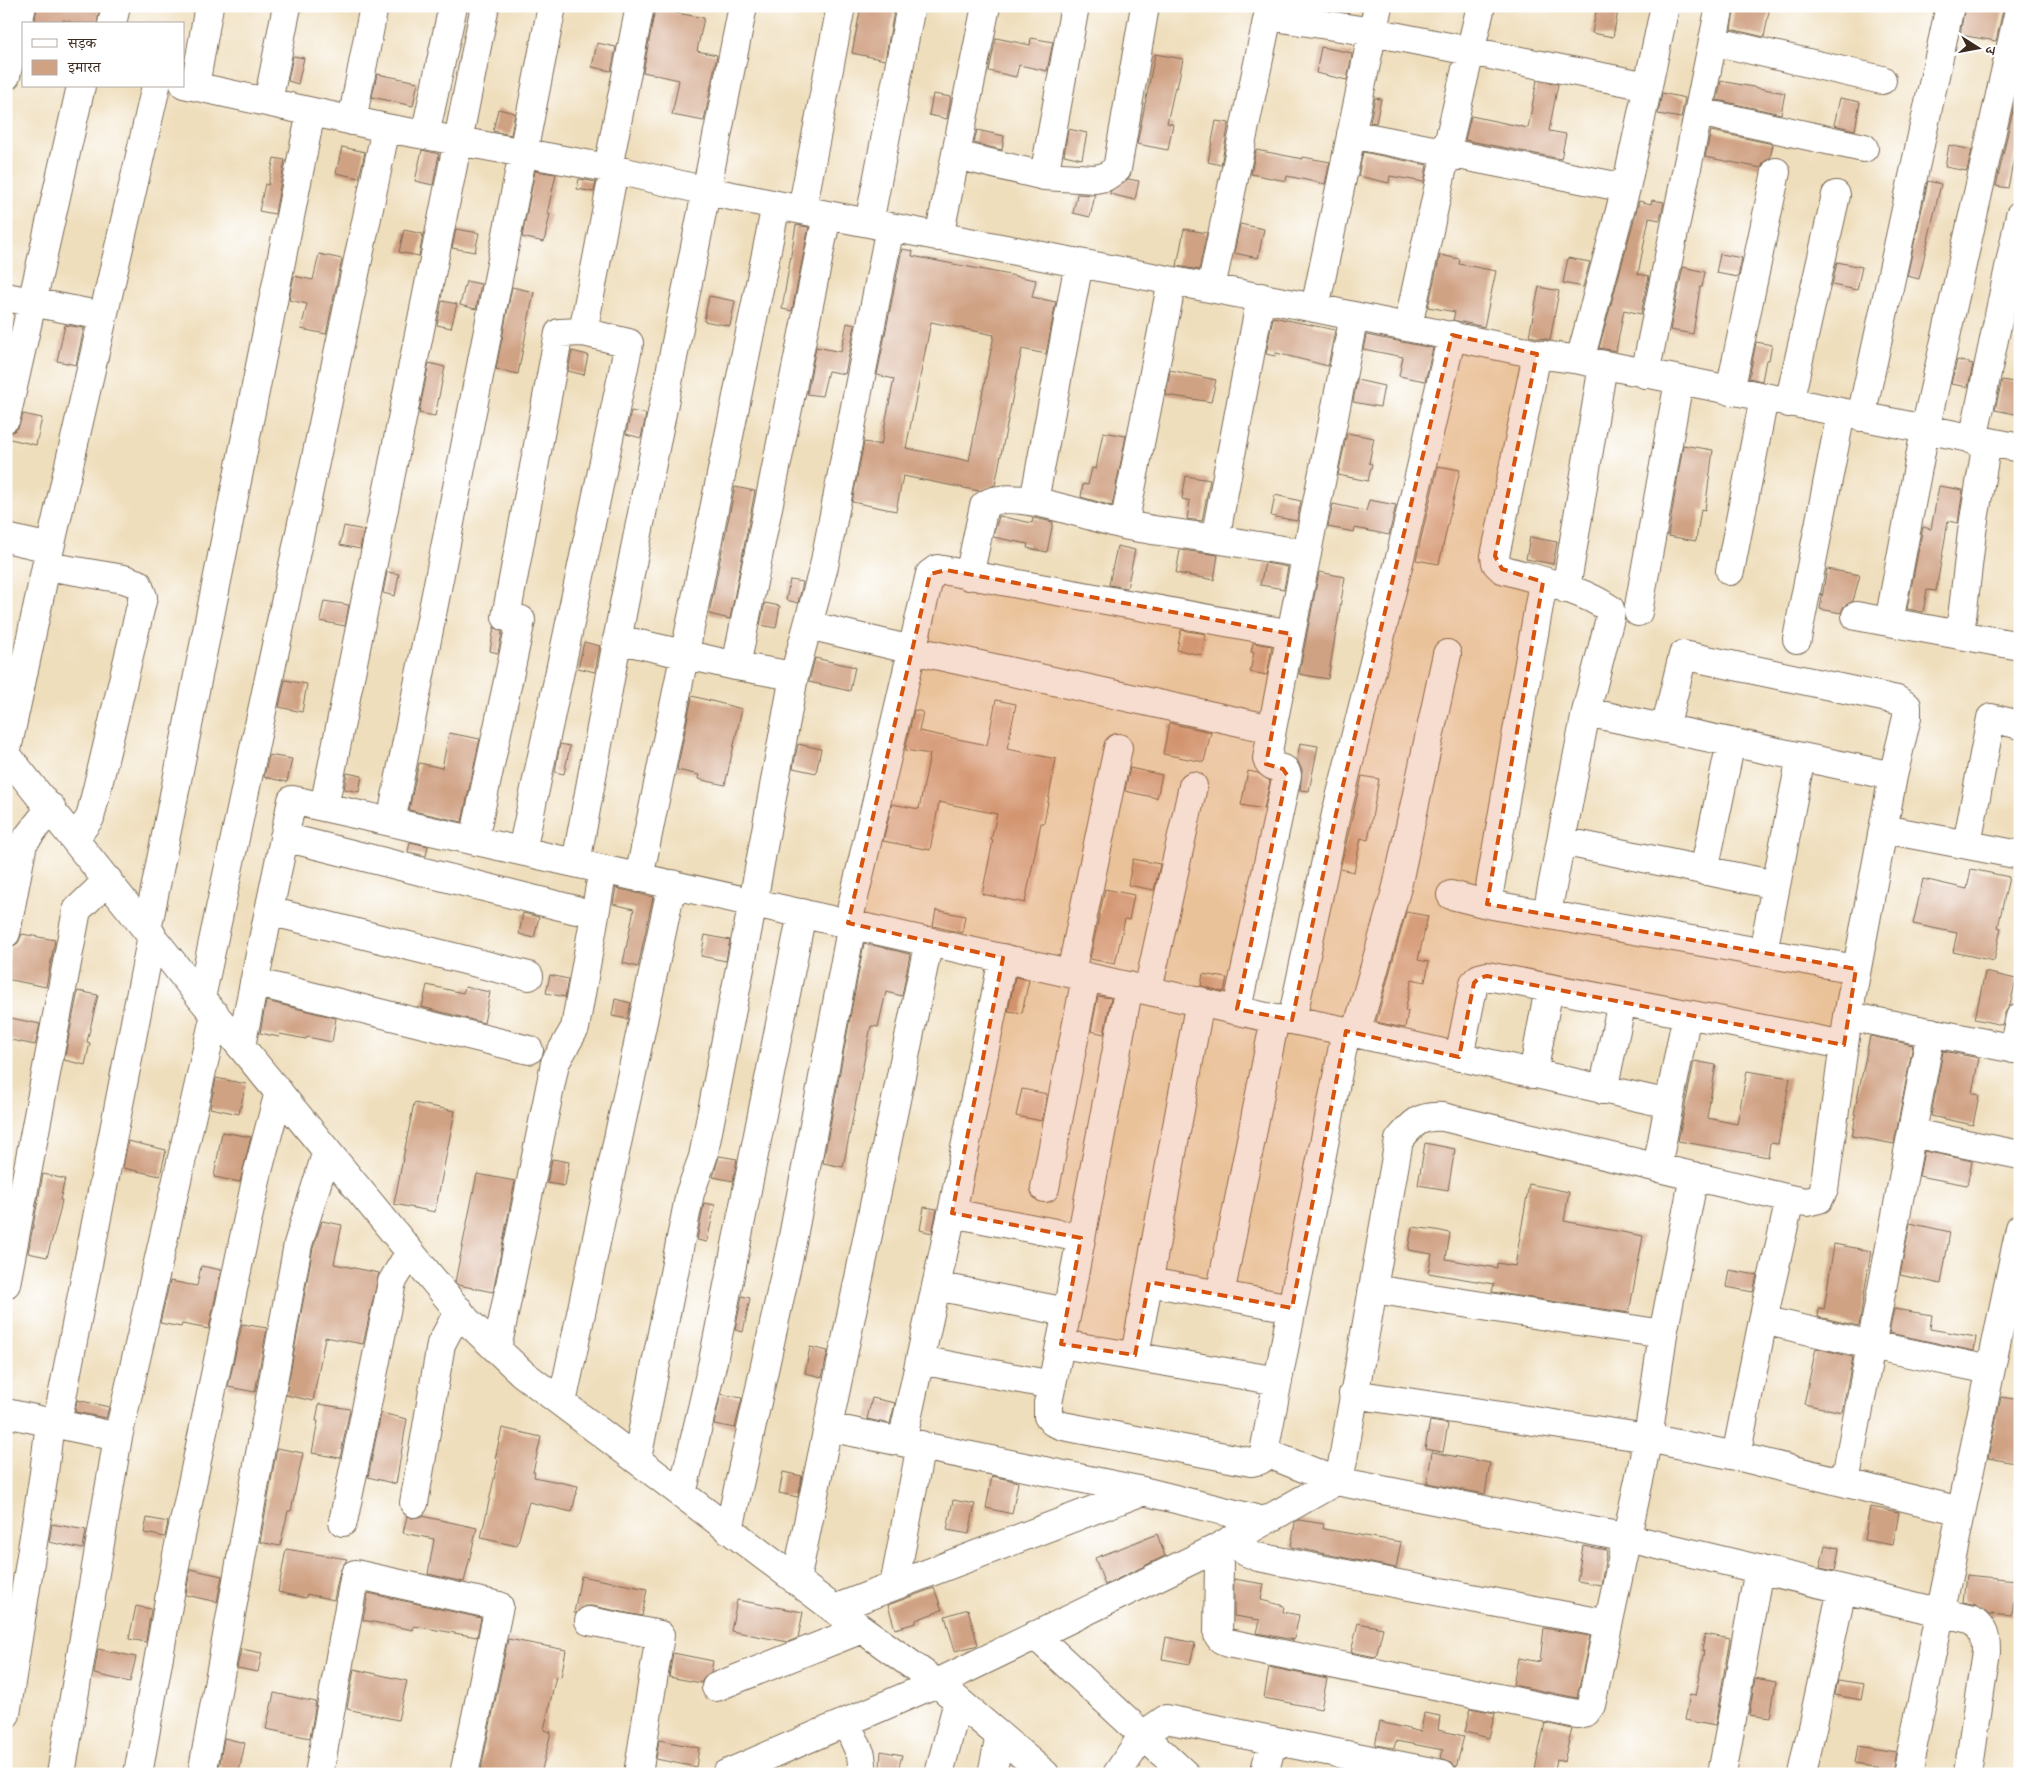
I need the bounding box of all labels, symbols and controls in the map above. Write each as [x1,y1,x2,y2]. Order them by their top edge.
legend [22,22,185,88]
north arrow [1954,22,2004,72]
text: सड़क [67,37,97,52]
text: उ [1982,44,1998,56]
text: इमारत [67,61,102,76]

